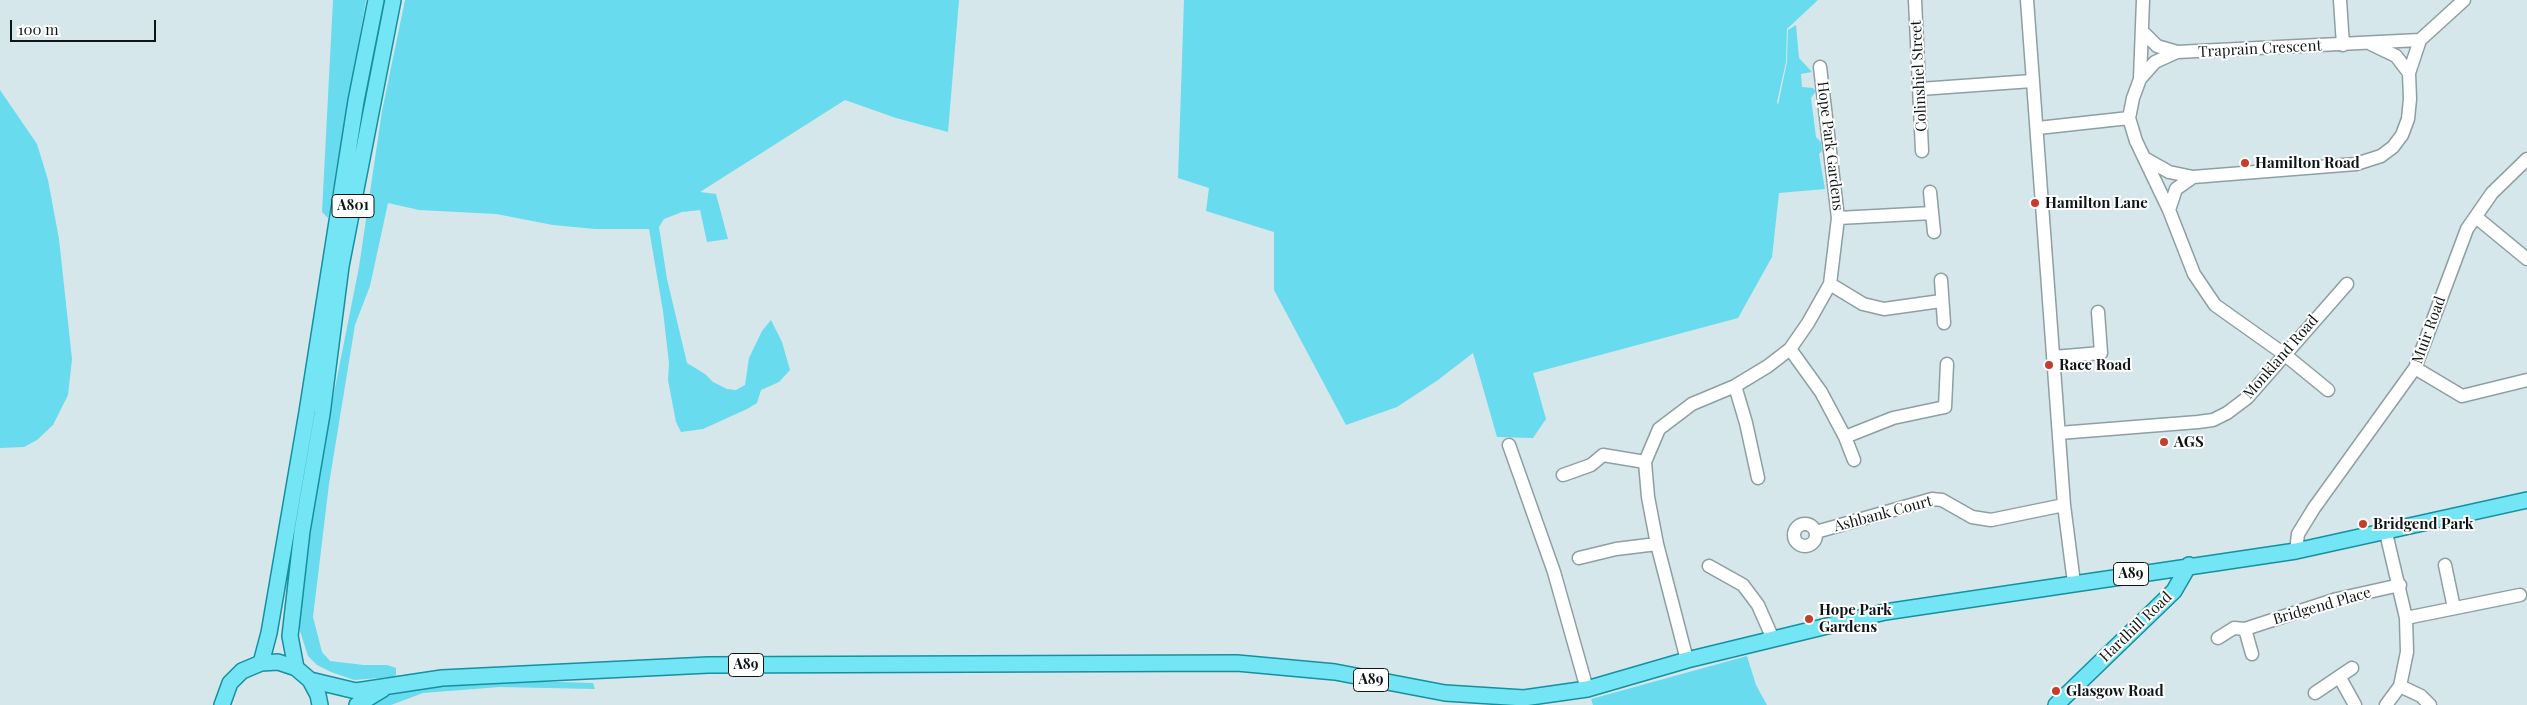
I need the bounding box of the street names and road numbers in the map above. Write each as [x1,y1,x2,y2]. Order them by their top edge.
street label: Colinshiel Street [1907,20,1931,132]
street label: Traprain Crescent [2198,37,2322,61]
street label: Hope Park Gardens [1813,80,1847,212]
road number: A801 [332,195,374,218]
street label: Muir Road [2408,294,2450,366]
street label: Monkland Road [2240,311,2322,403]
street label: Ashbank Court [1832,492,1934,536]
road number: A89 [2114,562,2148,586]
street label: Bridgend Place [2271,583,2373,629]
street label: Hardhill Road [2096,588,2176,666]
road number: A89 [728,654,764,676]
road number: A89 [1354,668,1388,692]

